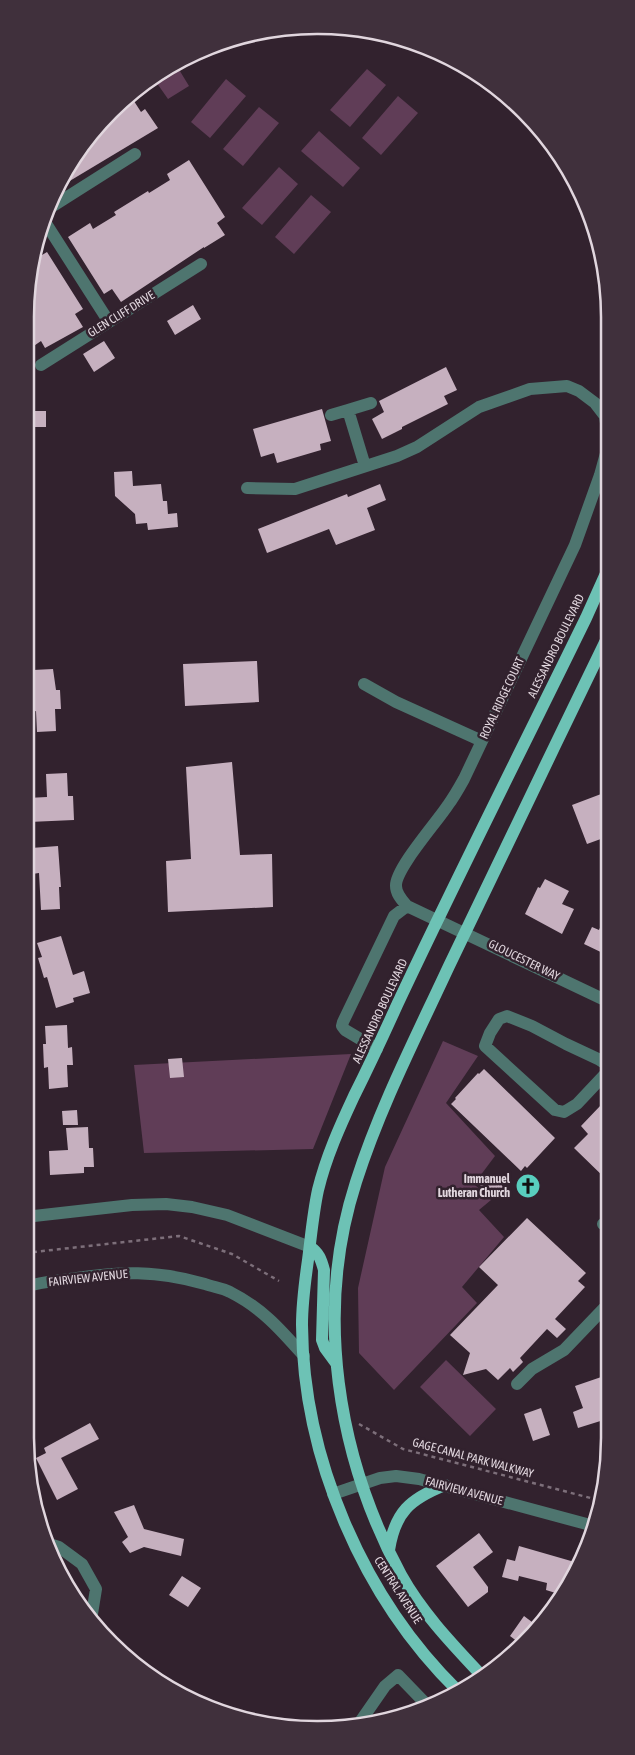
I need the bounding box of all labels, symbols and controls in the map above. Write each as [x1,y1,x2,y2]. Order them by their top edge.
street label: GLEN CLIFF DRIVE [85,288,157,340]
street label: ALESSANDRO BOULEVARD [525,592,587,700]
street label: ROYAL RIDGE COURT [477,654,527,741]
street label: GLOUCESTER WAY [486,937,562,984]
street label: ALESSANDRO BOULEVARD [350,956,410,1065]
place label: Immanuel Lutheran Church [438,1172,511,1200]
church icon: Immanuel Lutheran Church [515,1173,541,1199]
street label: FAIRVIEW AVENUE [48,1267,128,1289]
street label: GAGE CANAL PARK WALKWAY [411,1435,536,1481]
street label: FAIRVIEW AVENUE [424,1474,504,1508]
street label: CENTRAL AVENUE [371,1554,425,1626]

